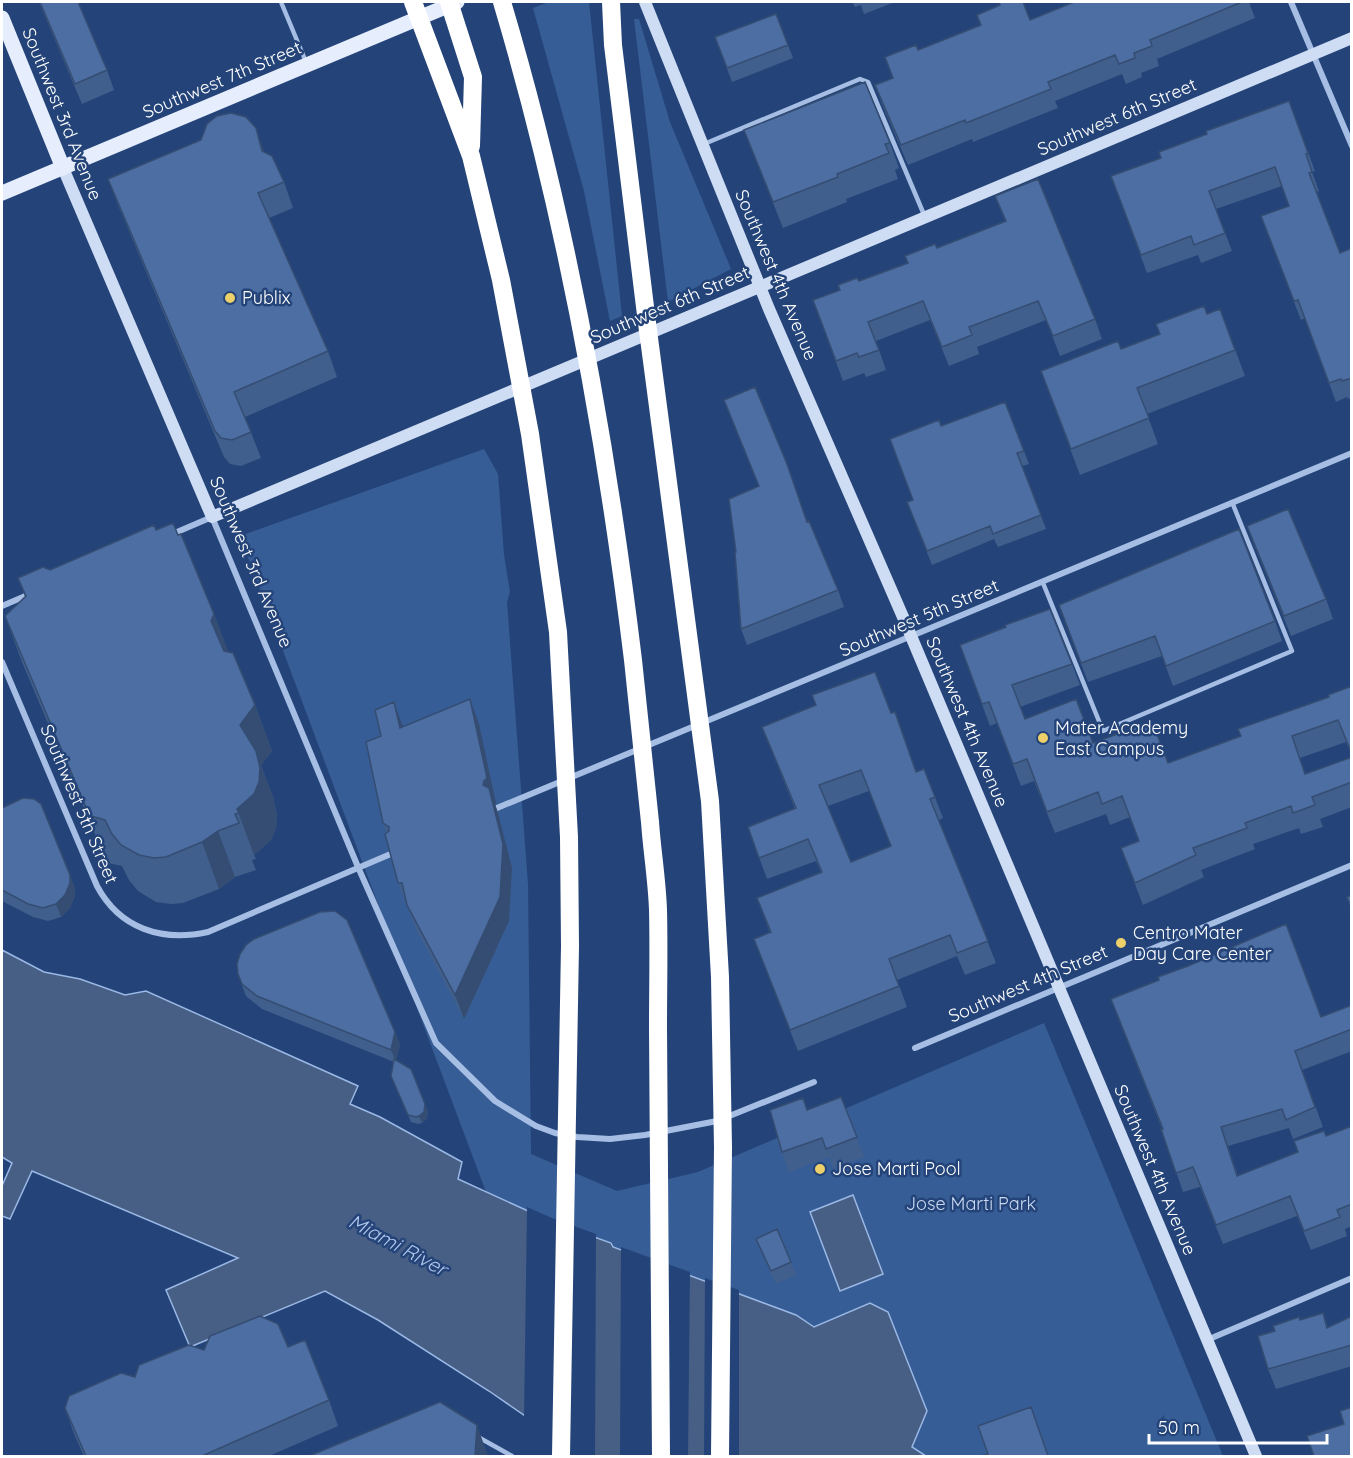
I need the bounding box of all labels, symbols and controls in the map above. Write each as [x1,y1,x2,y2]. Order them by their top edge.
street label: Southwest 3rd Avenue [17,24,108,203]
street label: Southwest 7th Street [139,36,305,123]
street label: Southwest 6th Street [1034,73,1200,161]
street label: Southwest 4th Avenue [730,186,823,364]
street label: Southwest 6th Street [587,261,753,349]
place label: Publix [242,286,291,309]
marker: Publix [223,291,237,305]
street label: Southwest 3rd Avenue [205,473,298,651]
street label: Southwest 5th Street [836,574,1002,662]
street label: Southwest 4th Avenue [921,633,1014,811]
place label: Mater Academy East Campus [1055,716,1188,760]
street label: Southwest 5th Street [35,721,123,887]
marker: Mater Academy East Campus [1036,731,1050,745]
place label: Centro Mater Day Care Center [1133,921,1272,965]
marker: Centro Mater Day Care Center [1114,936,1128,950]
street label: Southwest 4th Street [945,940,1111,1027]
street label: Southwest 4th Avenue [1109,1081,1202,1259]
place label: Jose Marti Pool [832,1157,961,1180]
marker: Jose Marti Pool [813,1162,827,1176]
park label: Jose Marti Park [906,1192,1036,1215]
water label: Miami River [345,1208,454,1282]
scale bar [1149,1407,1328,1445]
text: 50 m [1158,1416,1200,1439]

